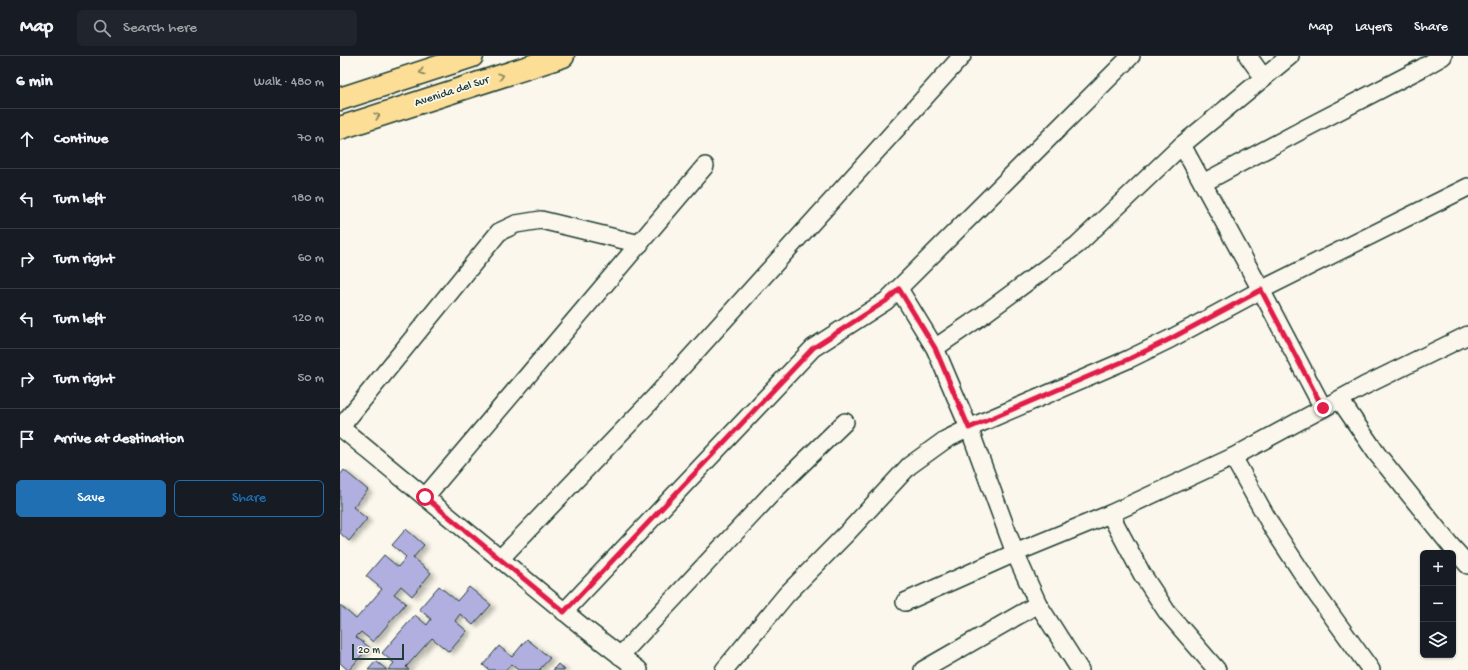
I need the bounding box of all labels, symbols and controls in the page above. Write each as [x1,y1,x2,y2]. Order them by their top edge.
search box [77,10,357,46]
text: Map [20,16,53,39]
icon: search [91,17,113,39]
text: Search here [123,19,197,37]
text: Map [1309,19,1333,36]
text: Layers [1355,19,1392,36]
text: Share [1414,19,1448,36]
one-way arrow [419,68,426,76]
text: 6 min [16,72,52,92]
one-way arrow [497,72,504,81]
street label: Avenida del Sur [413,73,493,111]
text: Walk · 480 m [254,75,324,90]
one-way arrow [373,112,380,121]
icon: ahead [16,128,38,150]
text: Continue [54,130,108,148]
text: 70 m [298,131,324,146]
icon: left [16,188,38,210]
text: Turn left [54,190,105,208]
text: 180 m [292,191,324,206]
icon: right [16,248,38,270]
text: Turn right [54,250,114,268]
text: 60 m [298,251,324,266]
icon: left [16,308,38,330]
text: Turn left [54,310,105,328]
text: 120 m [293,311,324,326]
icon: right [16,368,38,390]
text: Turn right [54,370,114,388]
text: 50 m [297,371,324,386]
route end [1314,399,1332,417]
icon: arrive [16,428,38,450]
text: Arrive at destination [54,430,184,448]
button: Save [16,480,166,517]
button: Share [174,480,324,517]
route start [416,488,434,506]
map controls [1420,550,1456,658]
button: + [1420,550,1456,586]
button: − [1420,586,1456,622]
button: layers [1420,622,1456,658]
scale bar [352,642,404,661]
text: 20 m [358,645,380,657]

